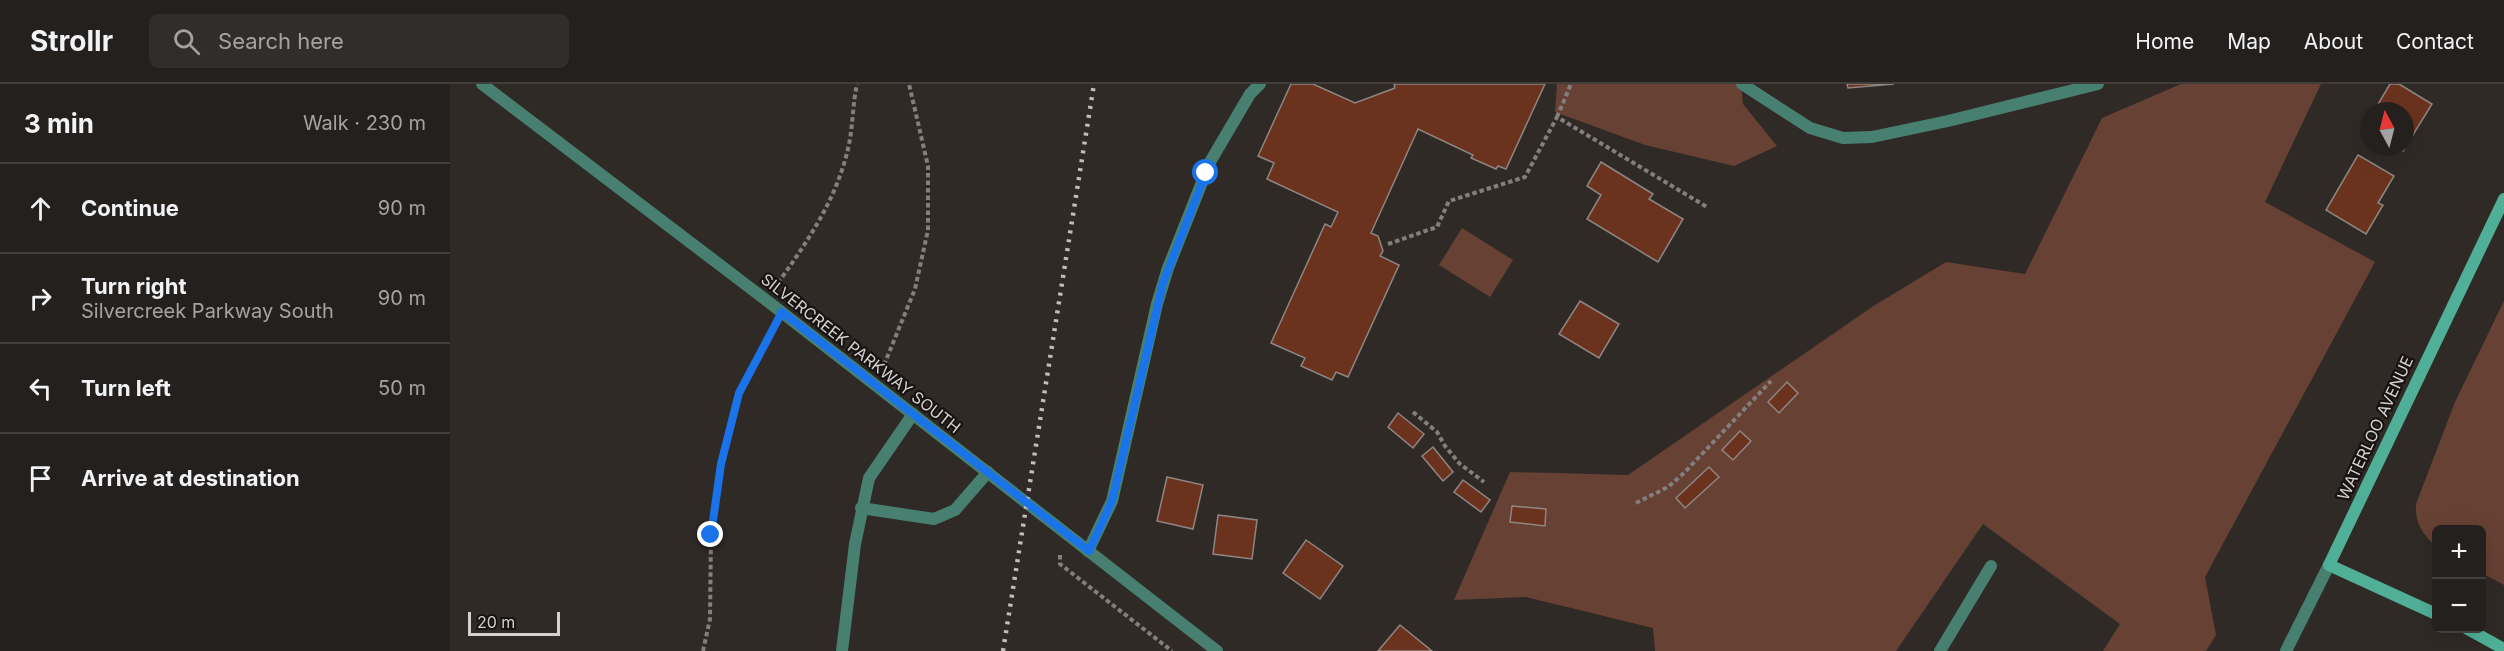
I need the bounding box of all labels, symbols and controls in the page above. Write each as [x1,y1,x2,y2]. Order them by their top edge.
search box [149,14,569,68]
text: Strollr [30,24,113,58]
icon: search [170,25,203,58]
text: Search here [218,28,344,54]
text: Home [2135,29,2194,54]
text: Map [2227,29,2271,54]
text: About [2304,29,2363,54]
text: Contact [2396,29,2474,54]
north arrow [2360,102,2414,156]
text: 3 min [24,108,94,139]
text: Walk · 230 m [303,111,426,135]
route start [1192,159,1218,185]
icon: ahead [24,192,57,225]
text: Continue [81,195,179,221]
text: 90 m [378,196,426,220]
street label: SILVERCREEK PARKWAY SOUTH [757,269,965,437]
text: Turn right [81,273,187,299]
icon: right [24,282,57,315]
text: 90 m [378,286,426,310]
text: Silvercreek Parkway South [81,299,334,323]
street label: WATERLOO AVENUE [2333,353,2417,503]
icon: left [24,372,57,405]
text: Turn left [81,375,171,401]
text: 50 m [378,376,426,400]
icon: arrive [24,462,57,495]
text: Arrive at destination [81,465,300,491]
route end [697,521,723,547]
map controls [2432,525,2486,633]
button: + [2432,525,2486,579]
button: − [2432,579,2486,633]
scale bar [468,609,560,636]
text: 20 m [477,612,515,632]

